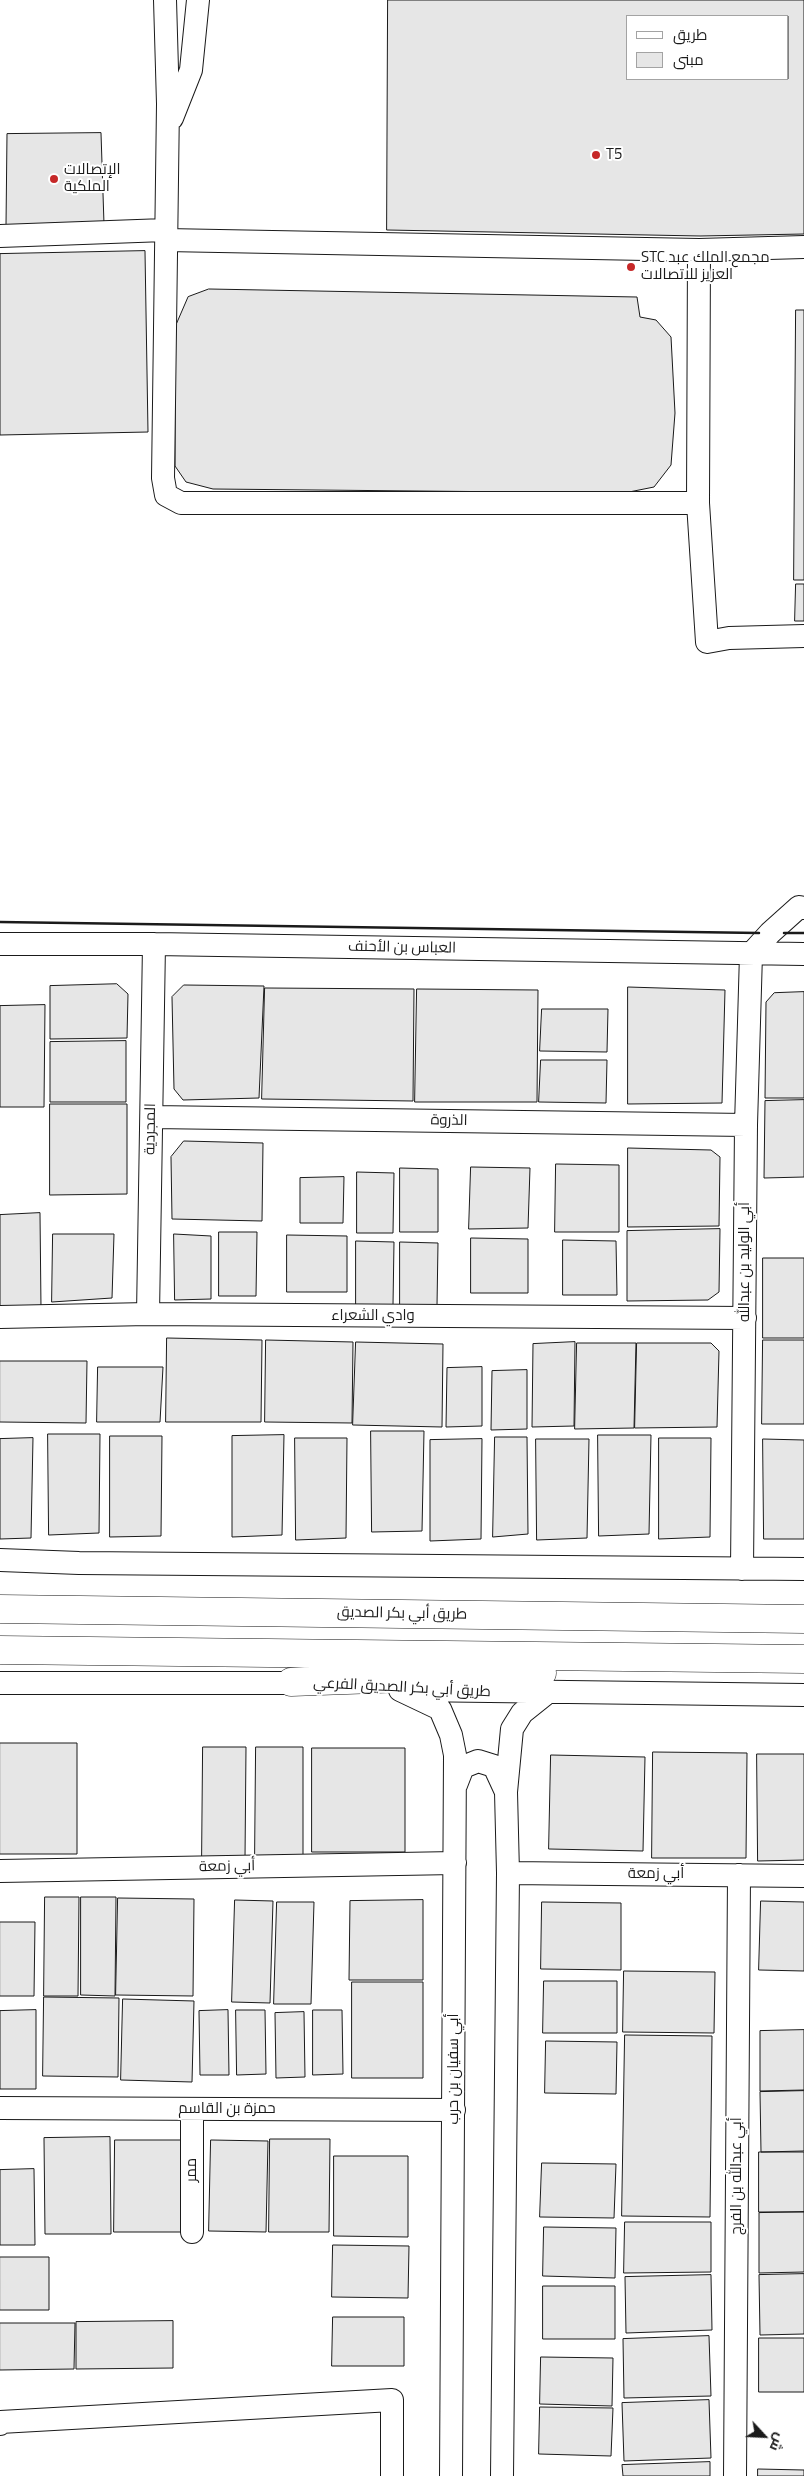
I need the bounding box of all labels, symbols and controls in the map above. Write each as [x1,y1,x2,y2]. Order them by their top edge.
legend [626,15,789,80]
text: طريق [673,23,707,46]
text: مبنى [673,48,704,71]
place label: T5 [606,146,622,164]
marker: T5 [590,149,602,161]
place label: الإتصالات الملكية [64,161,120,196]
marker: الإتصالات الملكية [48,173,60,185]
place label: STC مجمع الملك عبد العزيز للاتصالات [641,249,770,284]
marker: STC مجمع الملك عبد العزيز للاتصالات [625,261,637,273]
street label: العباس بن الأحنف [348,938,456,958]
street label: المجردية [142,1103,160,1155]
street label: الذروة [430,1112,468,1130]
street label: أبي الوليد بن عبدالله [736,1202,754,1322]
street label: وادي الشعراء [331,1307,415,1325]
street label: طريق أبي بكر الصديق [337,1604,467,1624]
street label: طريق أبي بكر الصديق الفرعي [313,1674,491,1702]
street label: أبي زمعة [199,1858,255,1876]
street label: أبي زمعة [628,1865,684,1883]
street label: أبي سفيان بن حرب [445,2013,463,2125]
street label: حمزة بن القاسم [178,2100,276,2118]
street label: أبي عبدالله بن الفرج [728,2117,746,2235]
street label: ممر [183,2158,201,2182]
north arrow [739,2411,789,2461]
text: ش [765,2430,791,2455]

